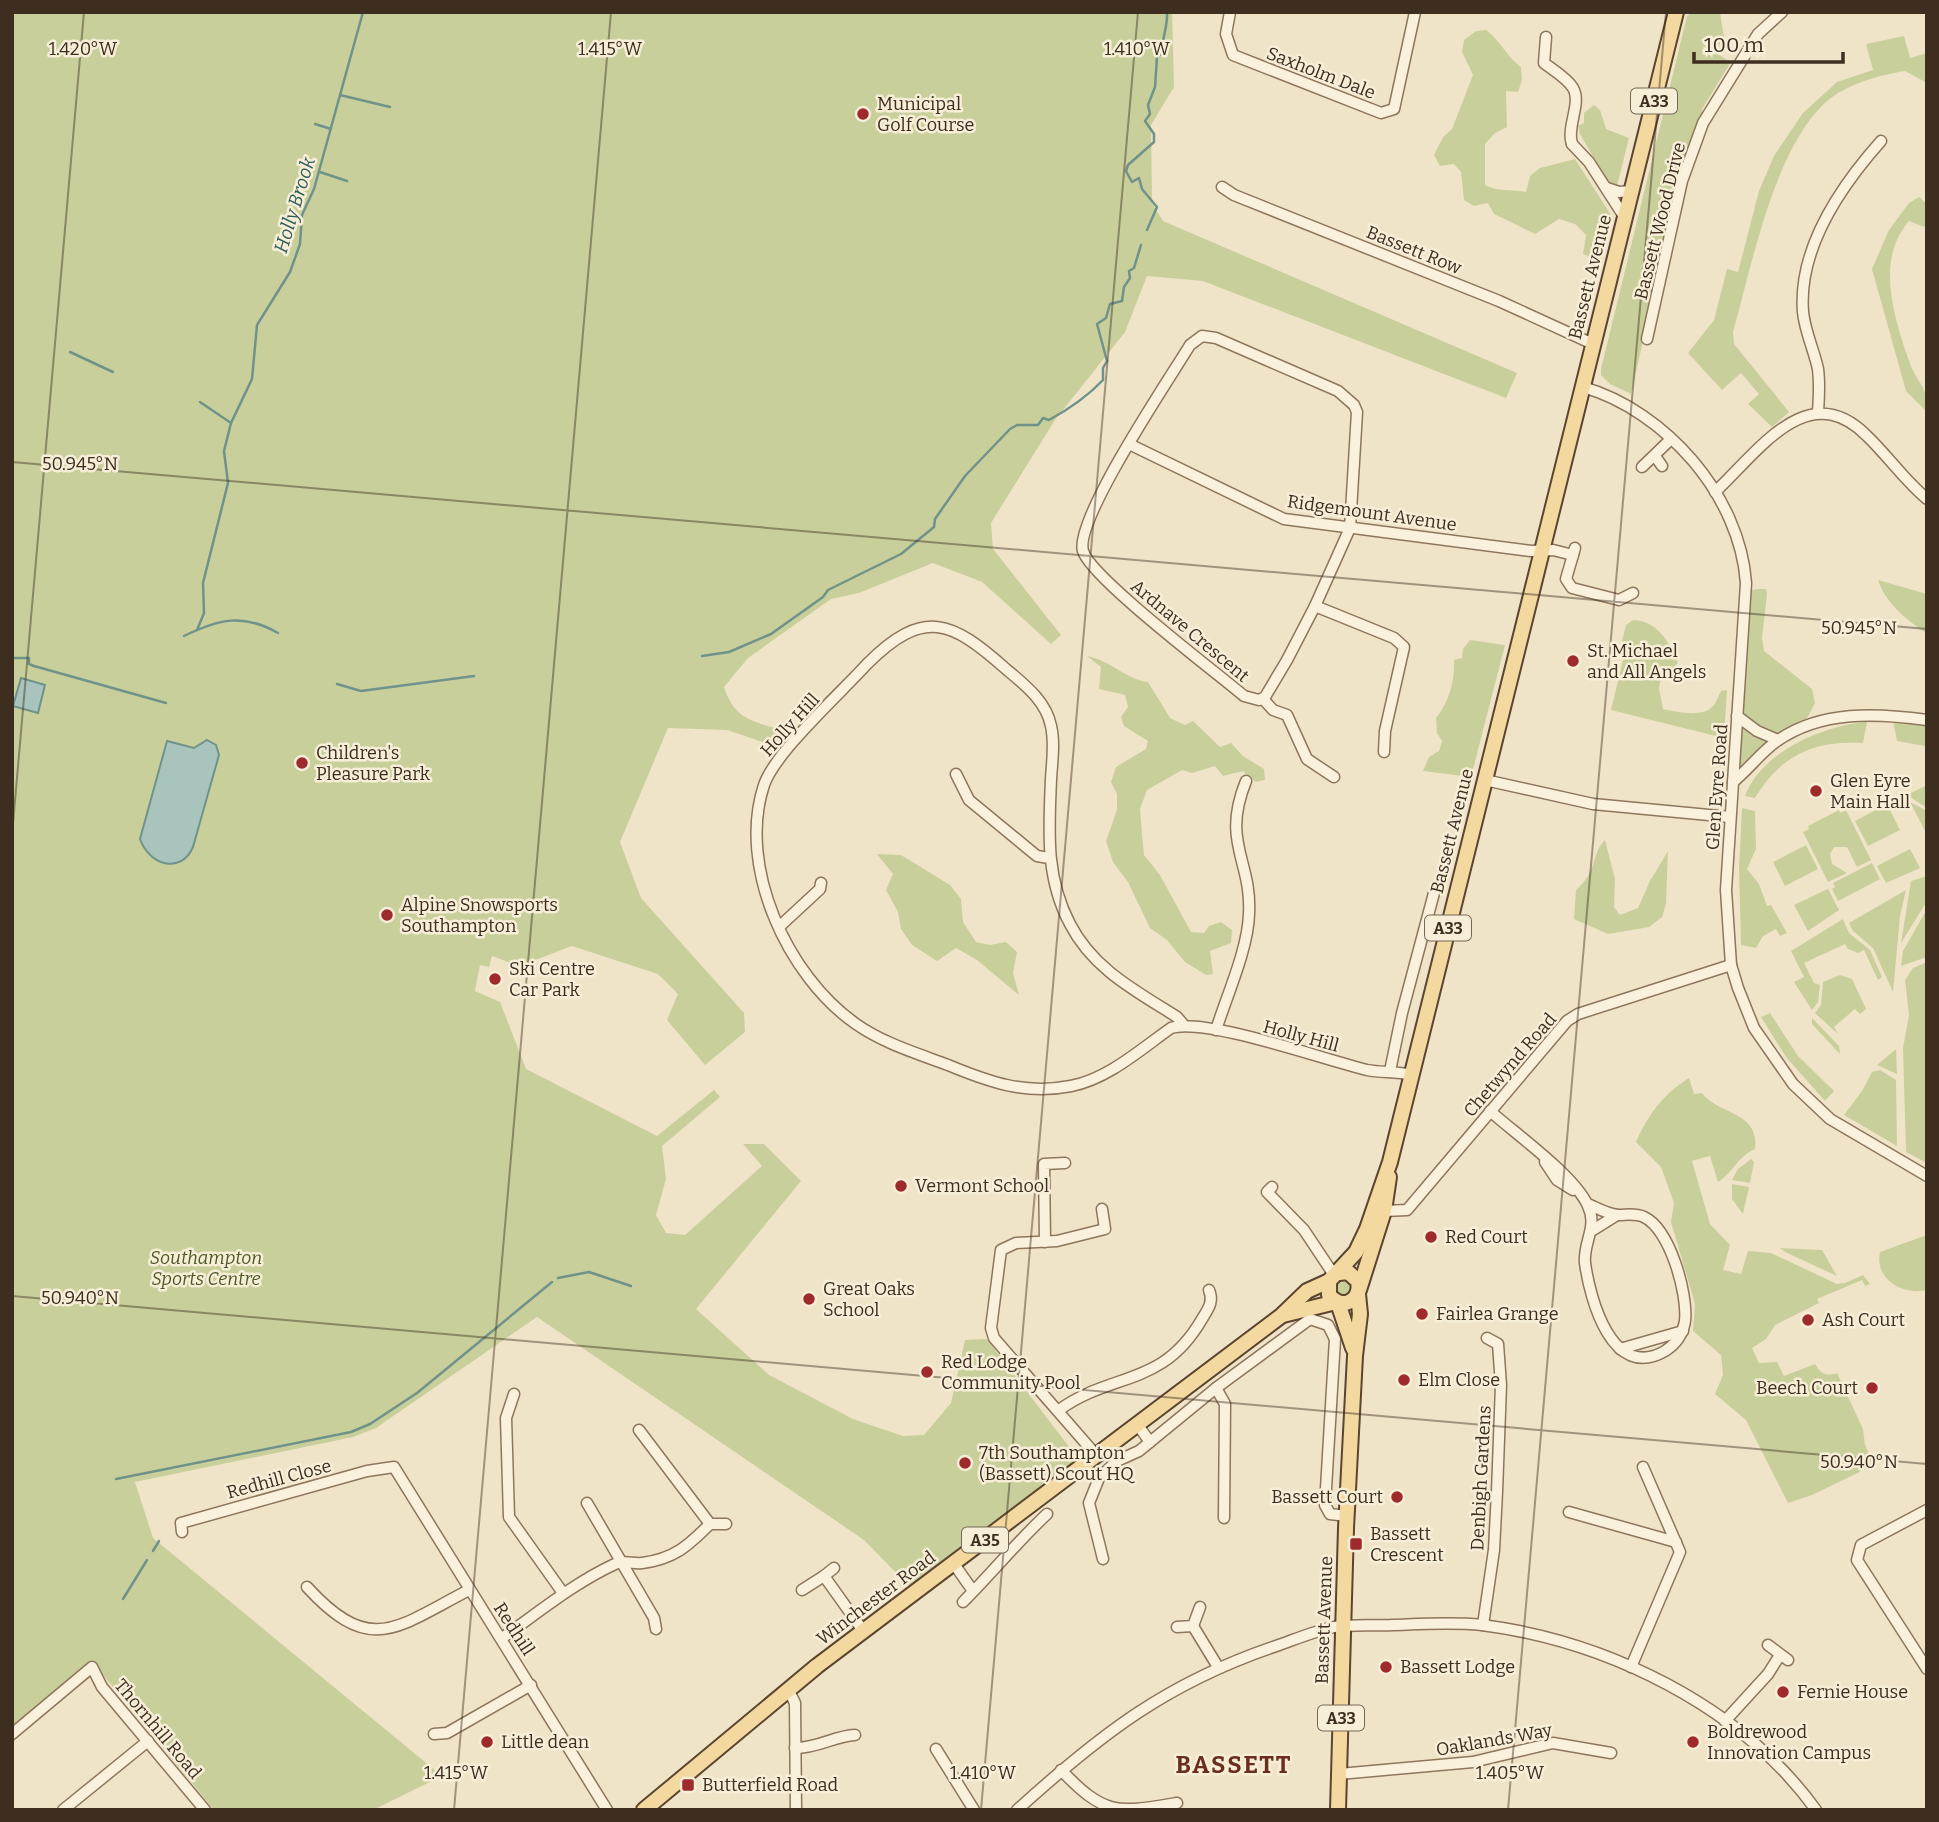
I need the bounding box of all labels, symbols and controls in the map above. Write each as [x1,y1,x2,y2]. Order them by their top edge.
scale bar [1694,21,1843,65]
text: 100 m [1704,32,1764,58]
text: 1.420°W [49,38,118,60]
text: 1.415°W [578,38,643,60]
text: 1.410°W [1104,38,1171,60]
street label: Saxholm Dale [1263,42,1379,104]
road number: A33 [1631,88,1677,114]
place label: Municipal Golf Course [877,93,974,136]
marker: Municipal Golf Course [855,106,871,122]
street label: Bassett Wood Drive [1630,140,1690,302]
water label: Holly Brook [269,154,320,256]
street label: Bassett Avenue [1564,212,1616,342]
street label: Bassett Row [1363,221,1465,279]
text: 50.945°N [42,453,118,475]
street label: Ridgemount Avenue [1286,490,1458,536]
street label: Ardnave Crescent [1126,575,1254,687]
text: 50.945°N [1821,617,1897,639]
place label: St. Michael and All Angels [1587,640,1706,683]
marker: St. Michael and All Angels [1565,653,1581,669]
street label: Holly Hill [756,689,824,761]
street label: Glen Eyre Road [1702,723,1732,851]
place label: Children's Pleasure Park [316,742,431,785]
marker: Children's Pleasure Park [294,755,310,771]
street label: Bassett Avenue [1426,766,1478,896]
place label: Glen Eyre Main Hall [1830,770,1911,813]
marker: Glen Eyre Main Hall [1808,783,1824,799]
place label: Alpine Snowsports Southampton [401,894,558,937]
marker: Alpine Snowsports Southampton [379,907,395,923]
road number: A33 [1425,916,1471,940]
place label: Ski Centre Car Park [509,958,595,1001]
marker: Ski Centre Car Park [487,971,503,987]
street label: Chetwynd Road [1459,1008,1561,1122]
street label: Holly Hill [1261,1015,1341,1057]
place label: Vermont School [915,1175,1049,1197]
marker: Vermont School [893,1178,909,1194]
place label: Red Court [1445,1226,1528,1248]
marker: Red Court [1423,1229,1439,1245]
park label: Southampton Sports Centre [150,1247,262,1290]
place label: Great Oaks School [823,1278,915,1321]
text: 50.940°N [41,1287,119,1309]
marker: Great Oaks School [801,1291,817,1307]
place label: Fairlea Grange [1436,1303,1558,1325]
marker: Fairlea Grange [1414,1306,1430,1322]
place label: Ash Court [1822,1309,1905,1331]
marker: Ash Court [1800,1312,1816,1328]
place label: Red Lodge Community Pool [941,1351,1081,1394]
marker: Red Lodge Community Pool [919,1364,935,1380]
place label: Elm Close [1418,1369,1500,1391]
marker: Elm Close [1396,1372,1412,1388]
place label: Beech Court [1756,1377,1858,1399]
marker: Beech Court [1864,1380,1880,1396]
street label: Denbigh Gardens [1466,1405,1496,1551]
place label: 7th Southampton (Bassett) Scout HQ [979,1442,1135,1485]
text: 50.940°N [1820,1451,1898,1473]
street label: Redhill Close [224,1454,334,1504]
marker: 7th Southampton (Bassett) Scout HQ [957,1455,973,1471]
place label: Bassett Court [1271,1486,1383,1508]
marker: Bassett Court [1389,1489,1405,1505]
place label: Bassett Crescent [1370,1523,1444,1566]
road number: A35 [962,1528,1008,1552]
marker: Bassett Crescent [1348,1536,1364,1552]
street label: Winchester Road [812,1546,940,1650]
street label: Bassett Avenue [1311,1556,1337,1684]
street label: Redhill [489,1598,539,1660]
place label: Bassett Lodge [1400,1656,1515,1678]
marker: Bassett Lodge [1378,1659,1394,1675]
street label: Thornhill Road [110,1675,206,1784]
place label: Fernie House [1797,1681,1908,1703]
marker: Fernie House [1775,1684,1791,1700]
road number: A33 [1318,1706,1364,1730]
street label: Oaklands Way [1434,1719,1554,1761]
place label: Boldrewood Innovation Campus [1707,1721,1871,1764]
place label: Little dean [501,1731,590,1753]
marker: Little dean [479,1734,495,1750]
marker: Boldrewood Innovation Campus [1685,1734,1701,1750]
district label: BASSETT [1176,1751,1292,1779]
text: 1.415°W [424,1762,489,1784]
text: 1.410°W [950,1762,1017,1784]
text: 1.405°W [1476,1762,1545,1784]
place label: Butterfield Road [702,1774,839,1796]
marker: Butterfield Road [680,1777,696,1793]

